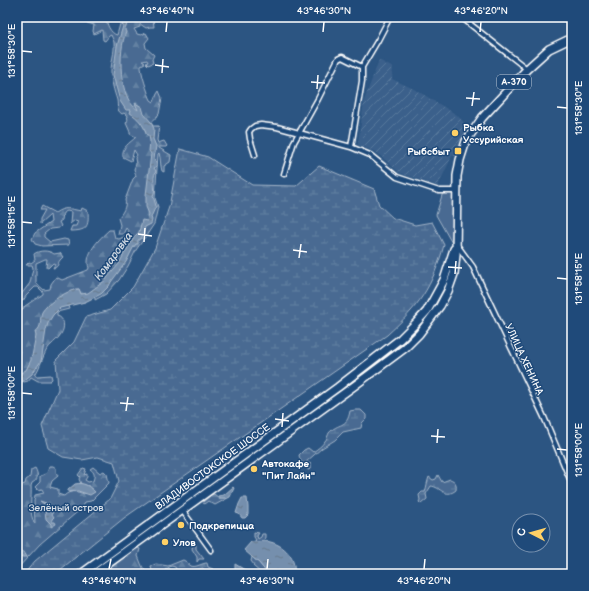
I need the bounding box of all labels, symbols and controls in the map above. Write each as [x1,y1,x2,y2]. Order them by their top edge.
text: 43°46'40"N [140,5,194,17]
text: 43°46'30"N [297,5,351,17]
text: 43°46'20"N [454,5,508,17]
text: 131°58'30"E [6,23,18,78]
road number: А-370 [497,75,531,89]
text: 131°58'30"E [573,80,585,135]
place label: Рыбка Уссурийская [463,122,524,146]
marker: Рыбка Уссурийская [450,128,460,138]
place label: Рыбсбыт [407,146,450,158]
marker: Рыбсбыт [453,146,463,156]
text: 131°58'15"E [6,195,18,248]
water label: Комаровка [91,229,136,283]
text: 131°58'15"E [573,252,585,305]
street label: УЛИЦА ХЕНИНА [502,322,546,398]
text: 131°58'00"E [6,365,18,420]
street label: ВЛАДИВОСТОКСКОЕ ШОССЕ [153,421,273,512]
text: 131°58'00"E [573,422,585,477]
place label: Автокафе "Пит Лайн" [261,458,315,482]
marker: Автокафе "Пит Лайн" [249,464,259,474]
park label: Зелёный остров [29,502,104,514]
north arrow [511,513,551,553]
marker: Подкрепицца [176,520,186,530]
place label: Подкрепицца [189,520,254,532]
text: С [515,527,528,536]
marker: Улов [160,537,170,547]
place label: Улов [173,537,196,549]
text: 43°46'40"N [82,575,136,587]
text: 43°46'30"N [240,575,294,587]
text: 43°46'20"N [397,575,451,587]

